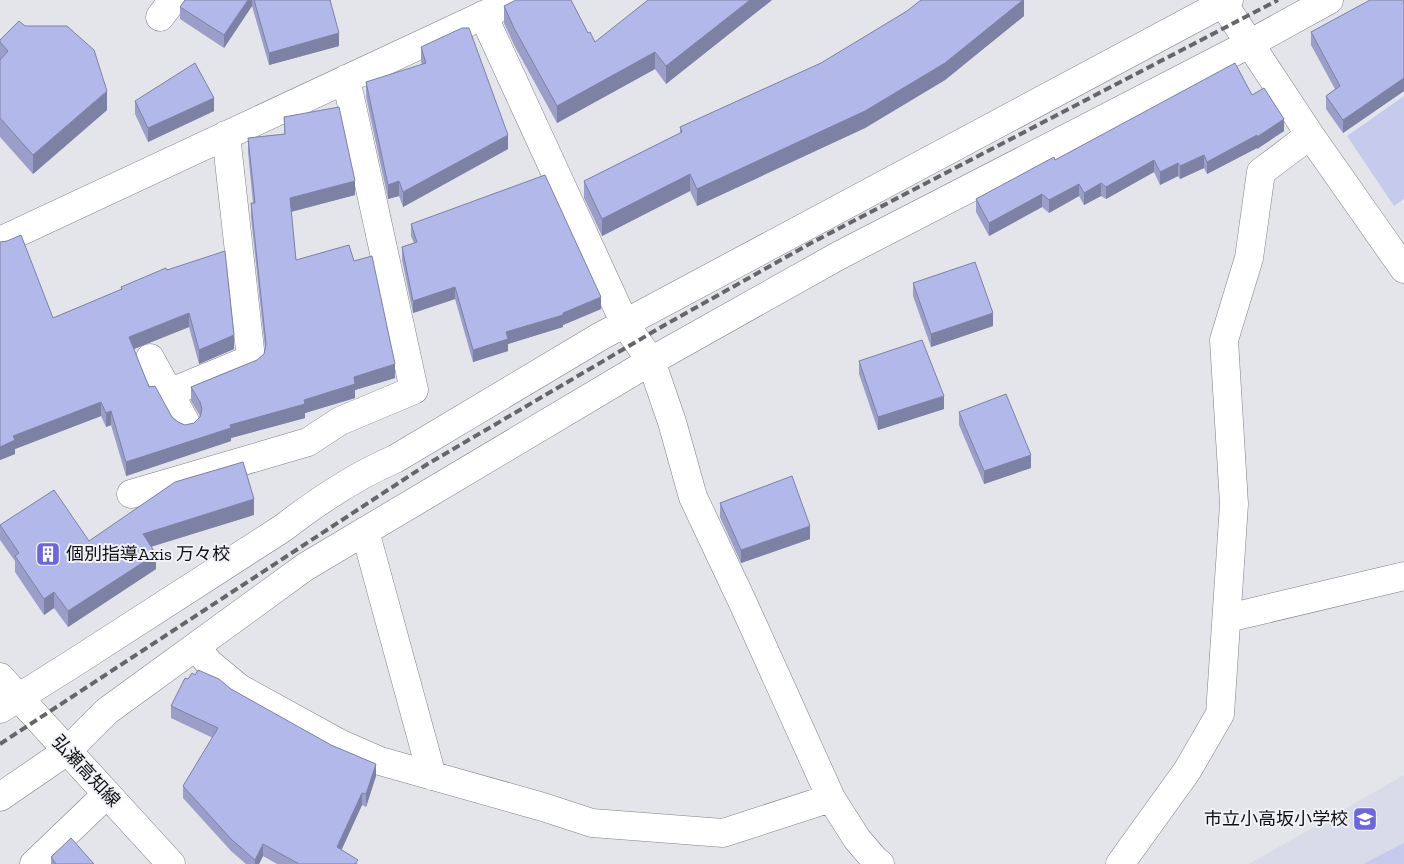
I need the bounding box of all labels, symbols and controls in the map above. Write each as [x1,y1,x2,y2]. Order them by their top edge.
building icon: 個別指導Axis 万々校 [35,541,61,567]
place label: 個別指導Axis 万々校 [66,543,230,565]
street label: 弘瀬高知線 [47,731,125,811]
school or university icon: 市立小高坂小学校 [1352,806,1378,832]
place label: 市立小高坂小学校 [1204,808,1348,830]

